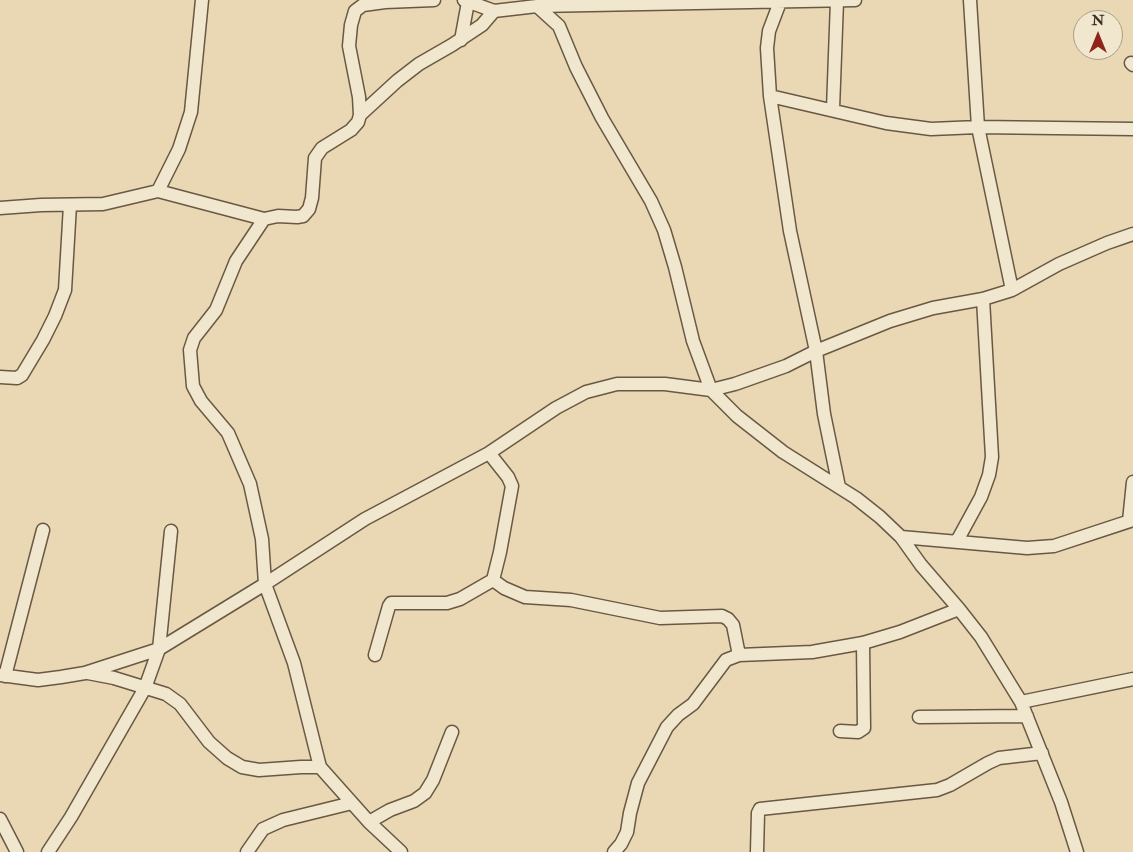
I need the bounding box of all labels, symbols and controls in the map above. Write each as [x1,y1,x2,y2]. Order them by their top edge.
north arrow [1073,10,1123,60]
text: N [1092,12,1104,29]

